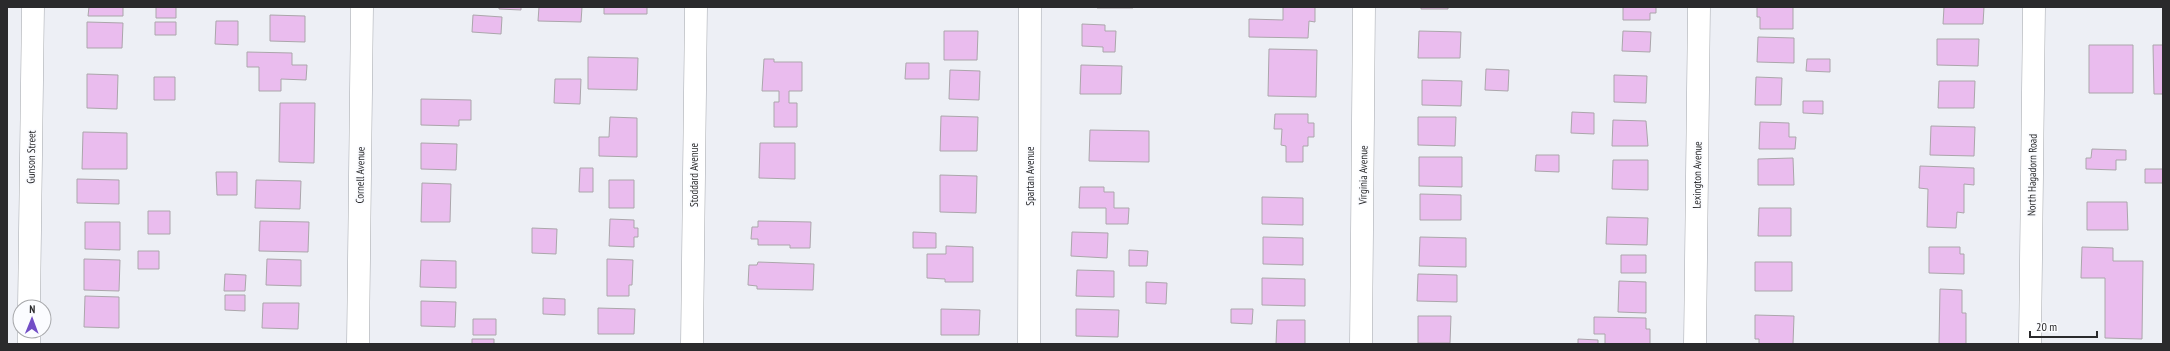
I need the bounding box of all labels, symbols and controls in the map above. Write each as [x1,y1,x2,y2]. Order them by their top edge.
street label: Gunson Street [24,130,38,184]
street label: North Hagadorn Road [2024,134,2040,216]
street label: Lexington Avenue [1689,141,1705,209]
street label: Stoddard Avenue [687,143,701,207]
street label: Virginia Avenue [1355,145,1371,206]
street label: Cornell Avenue [353,146,368,204]
street label: Spartan Avenue [1023,146,1037,206]
north arrow [12,299,52,339]
text: N [29,302,35,316]
scale bar [2030,313,2097,339]
text: 20 m [2036,319,2057,334]

